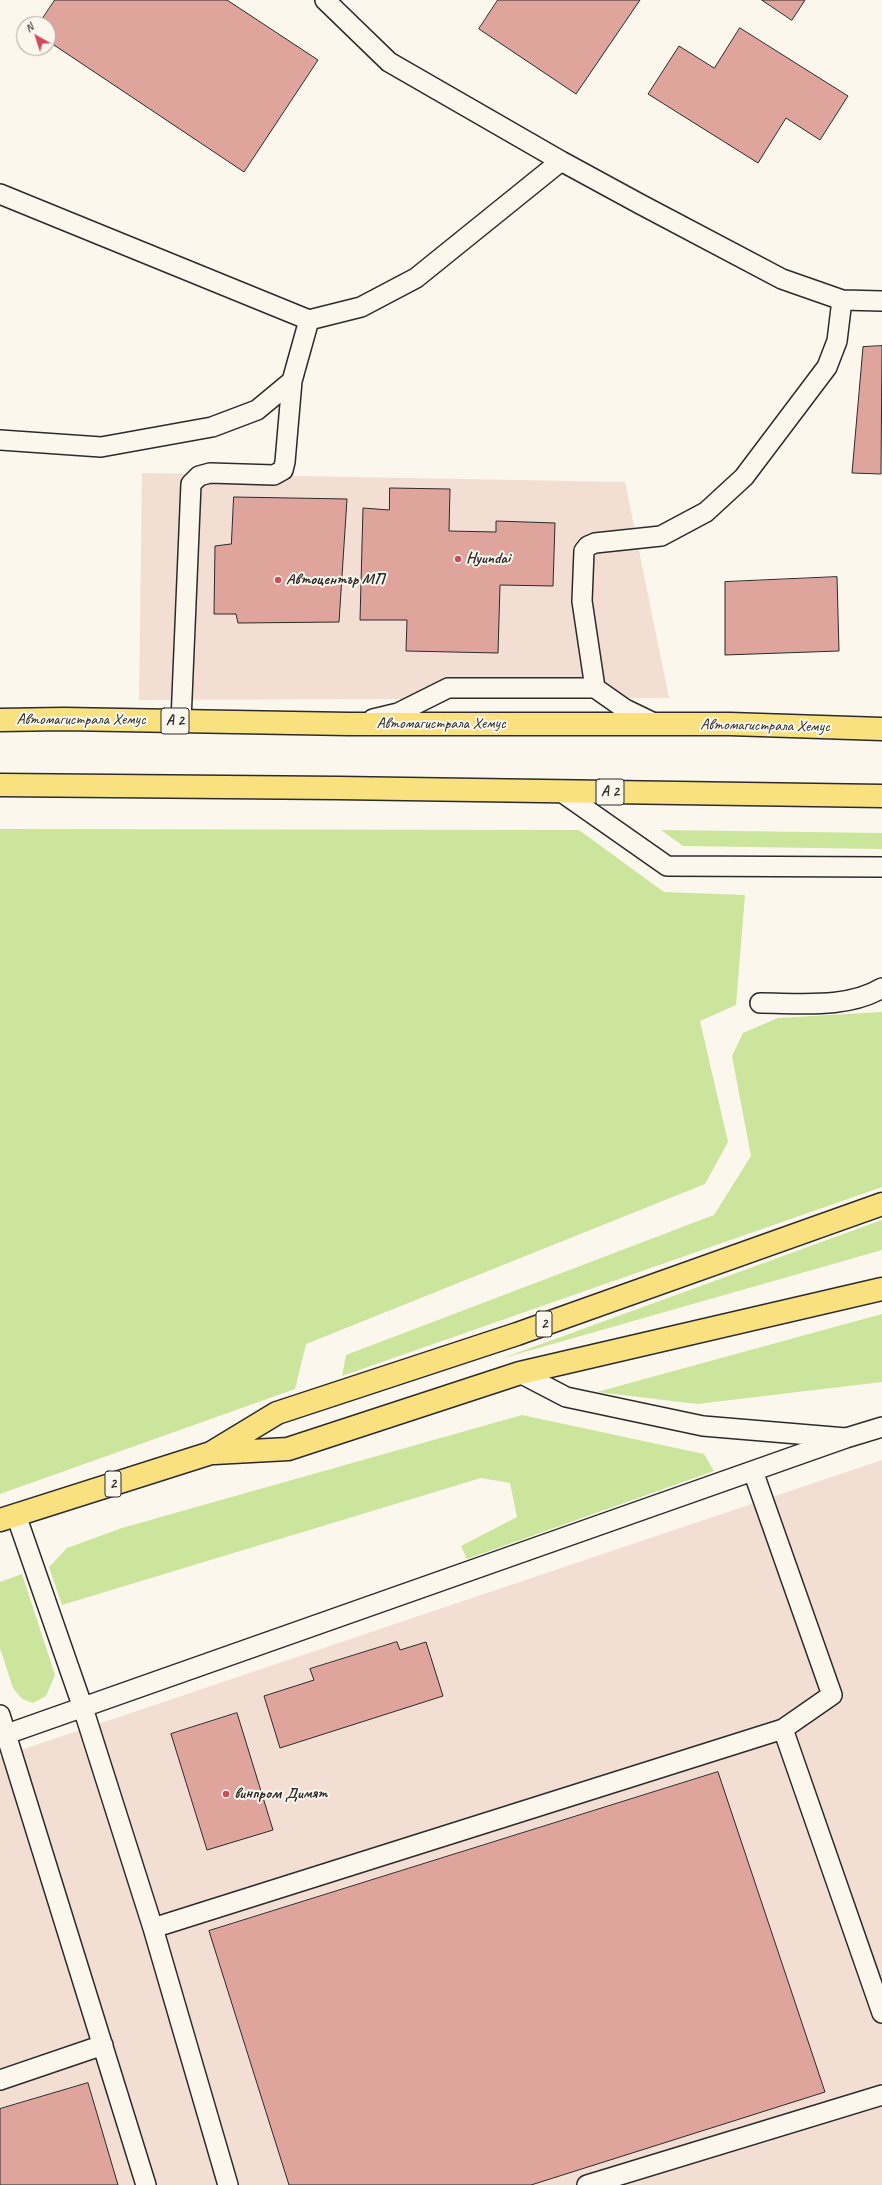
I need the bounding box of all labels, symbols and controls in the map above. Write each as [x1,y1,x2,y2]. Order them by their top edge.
north arrow [16,16,56,56]
text: N [22,20,36,35]
place label: Hyundai [466,549,510,569]
marker: Hyundai [453,554,463,564]
place label: Автоцентър МП [286,570,384,590]
marker: Автоцентър МП [273,575,283,585]
road number: A 2 [161,708,189,734]
street label: Автомагистрала Хемус [16,710,146,730]
street label: Автомагистрала Хемус [376,714,506,734]
street label: Автомагистрала Хемус [700,715,830,737]
road number: A 2 [596,779,624,805]
road number: 2 [536,1311,552,1337]
road number: 2 [105,1471,121,1497]
place label: винпром Димят [234,1784,327,1804]
marker: винпром Димят [221,1789,231,1799]

